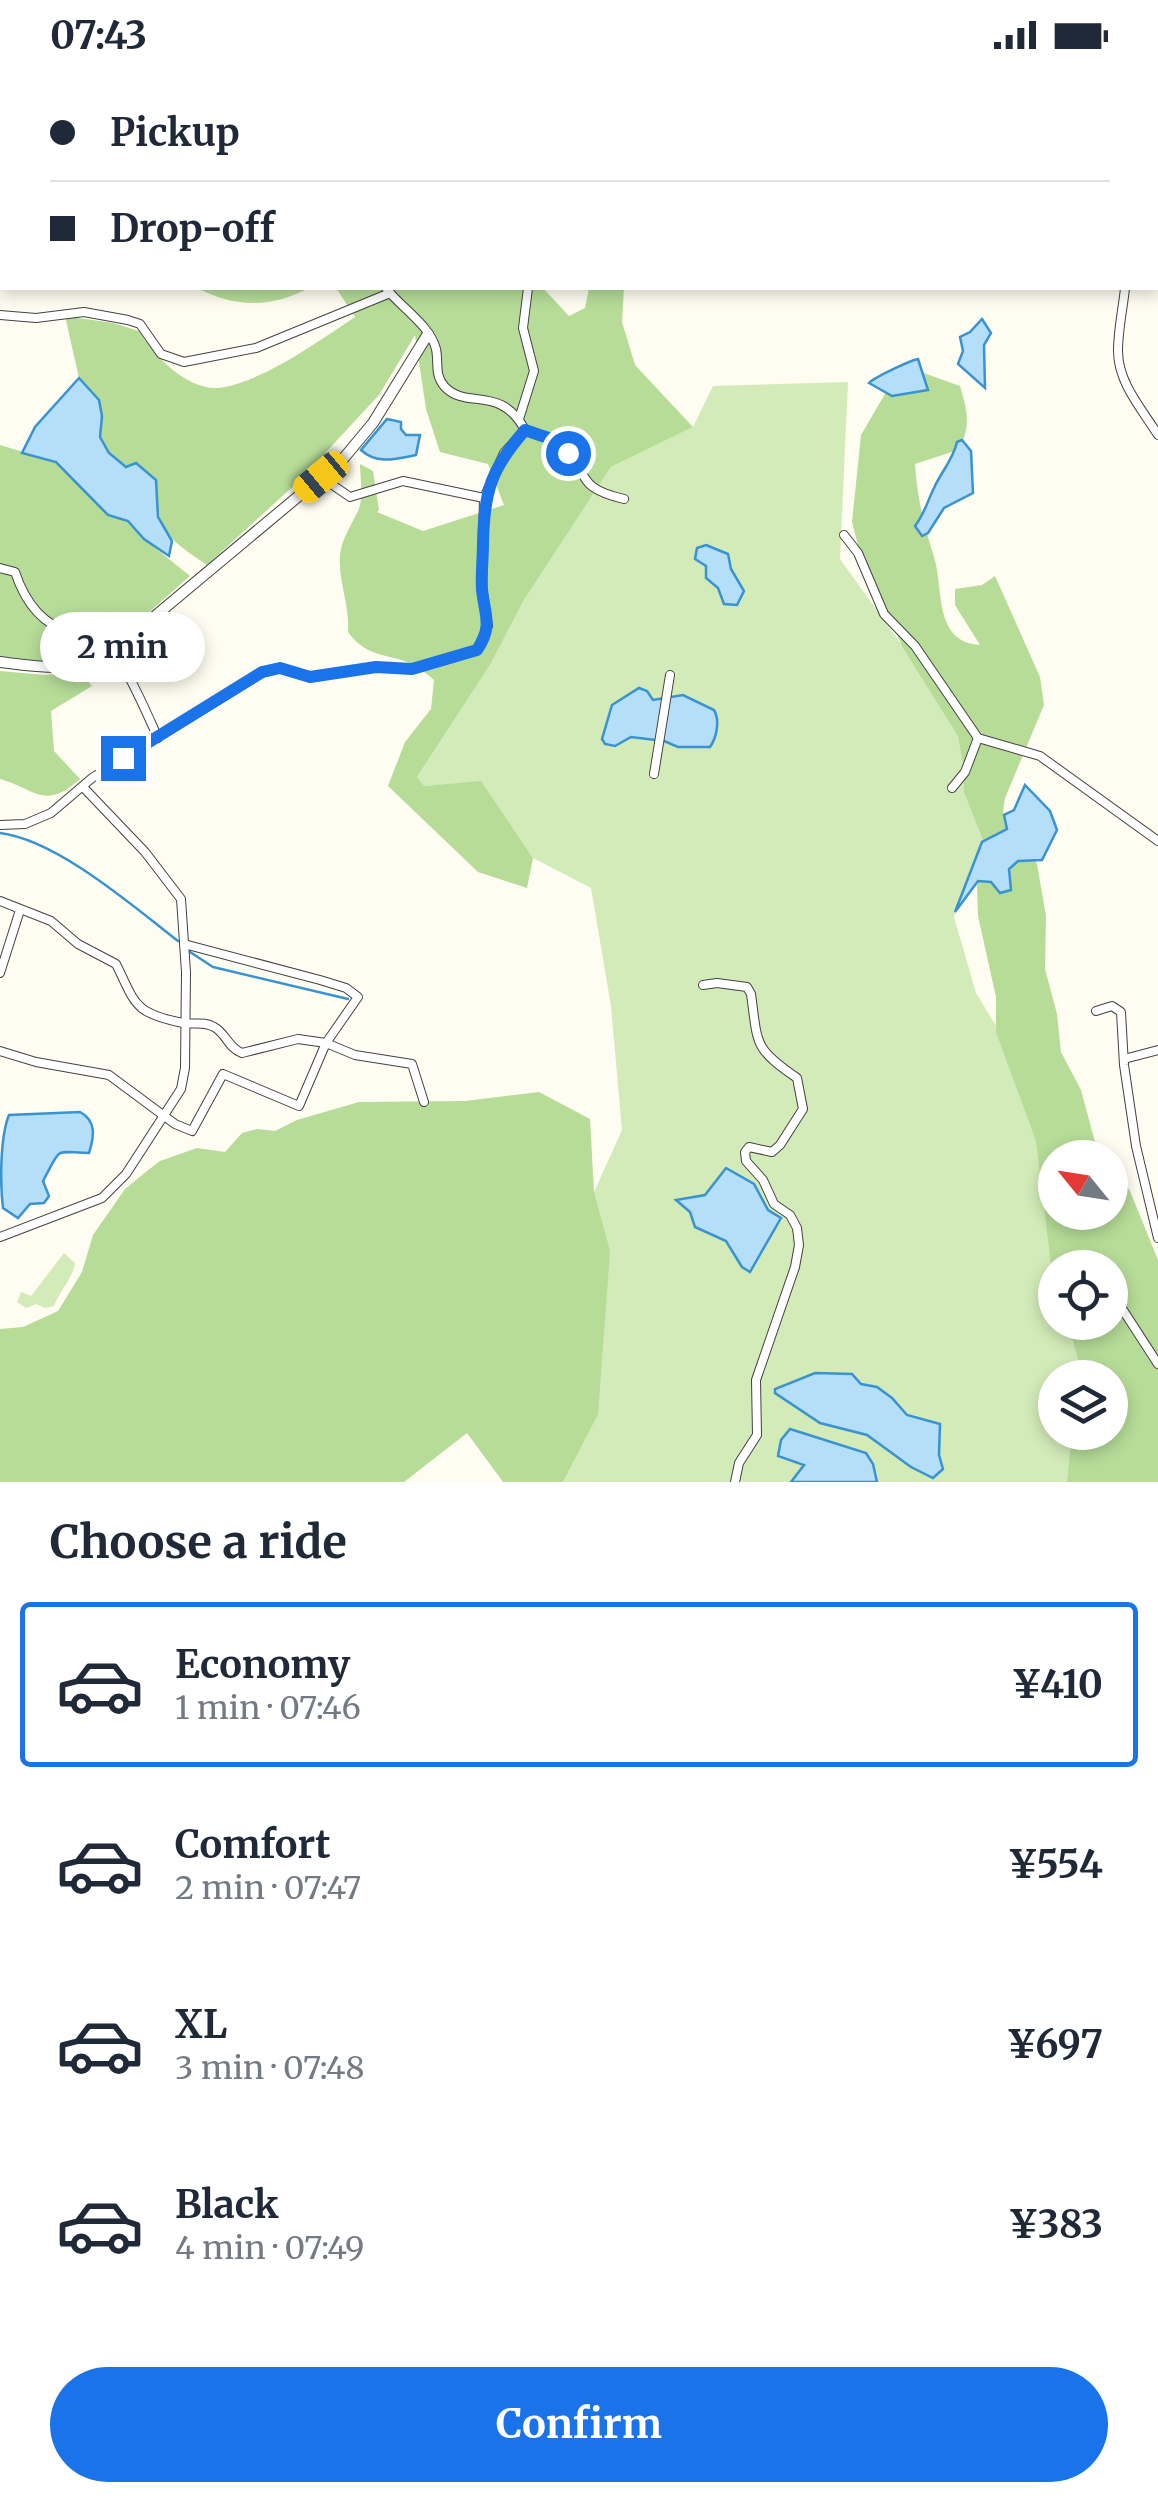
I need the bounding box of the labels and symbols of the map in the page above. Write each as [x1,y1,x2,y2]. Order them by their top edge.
route start [546,431,591,476]
car [288,446,354,508]
callout: 2 min [41,613,206,683]
route end [101,736,146,781]
north arrow [1038,1140,1128,1230]

